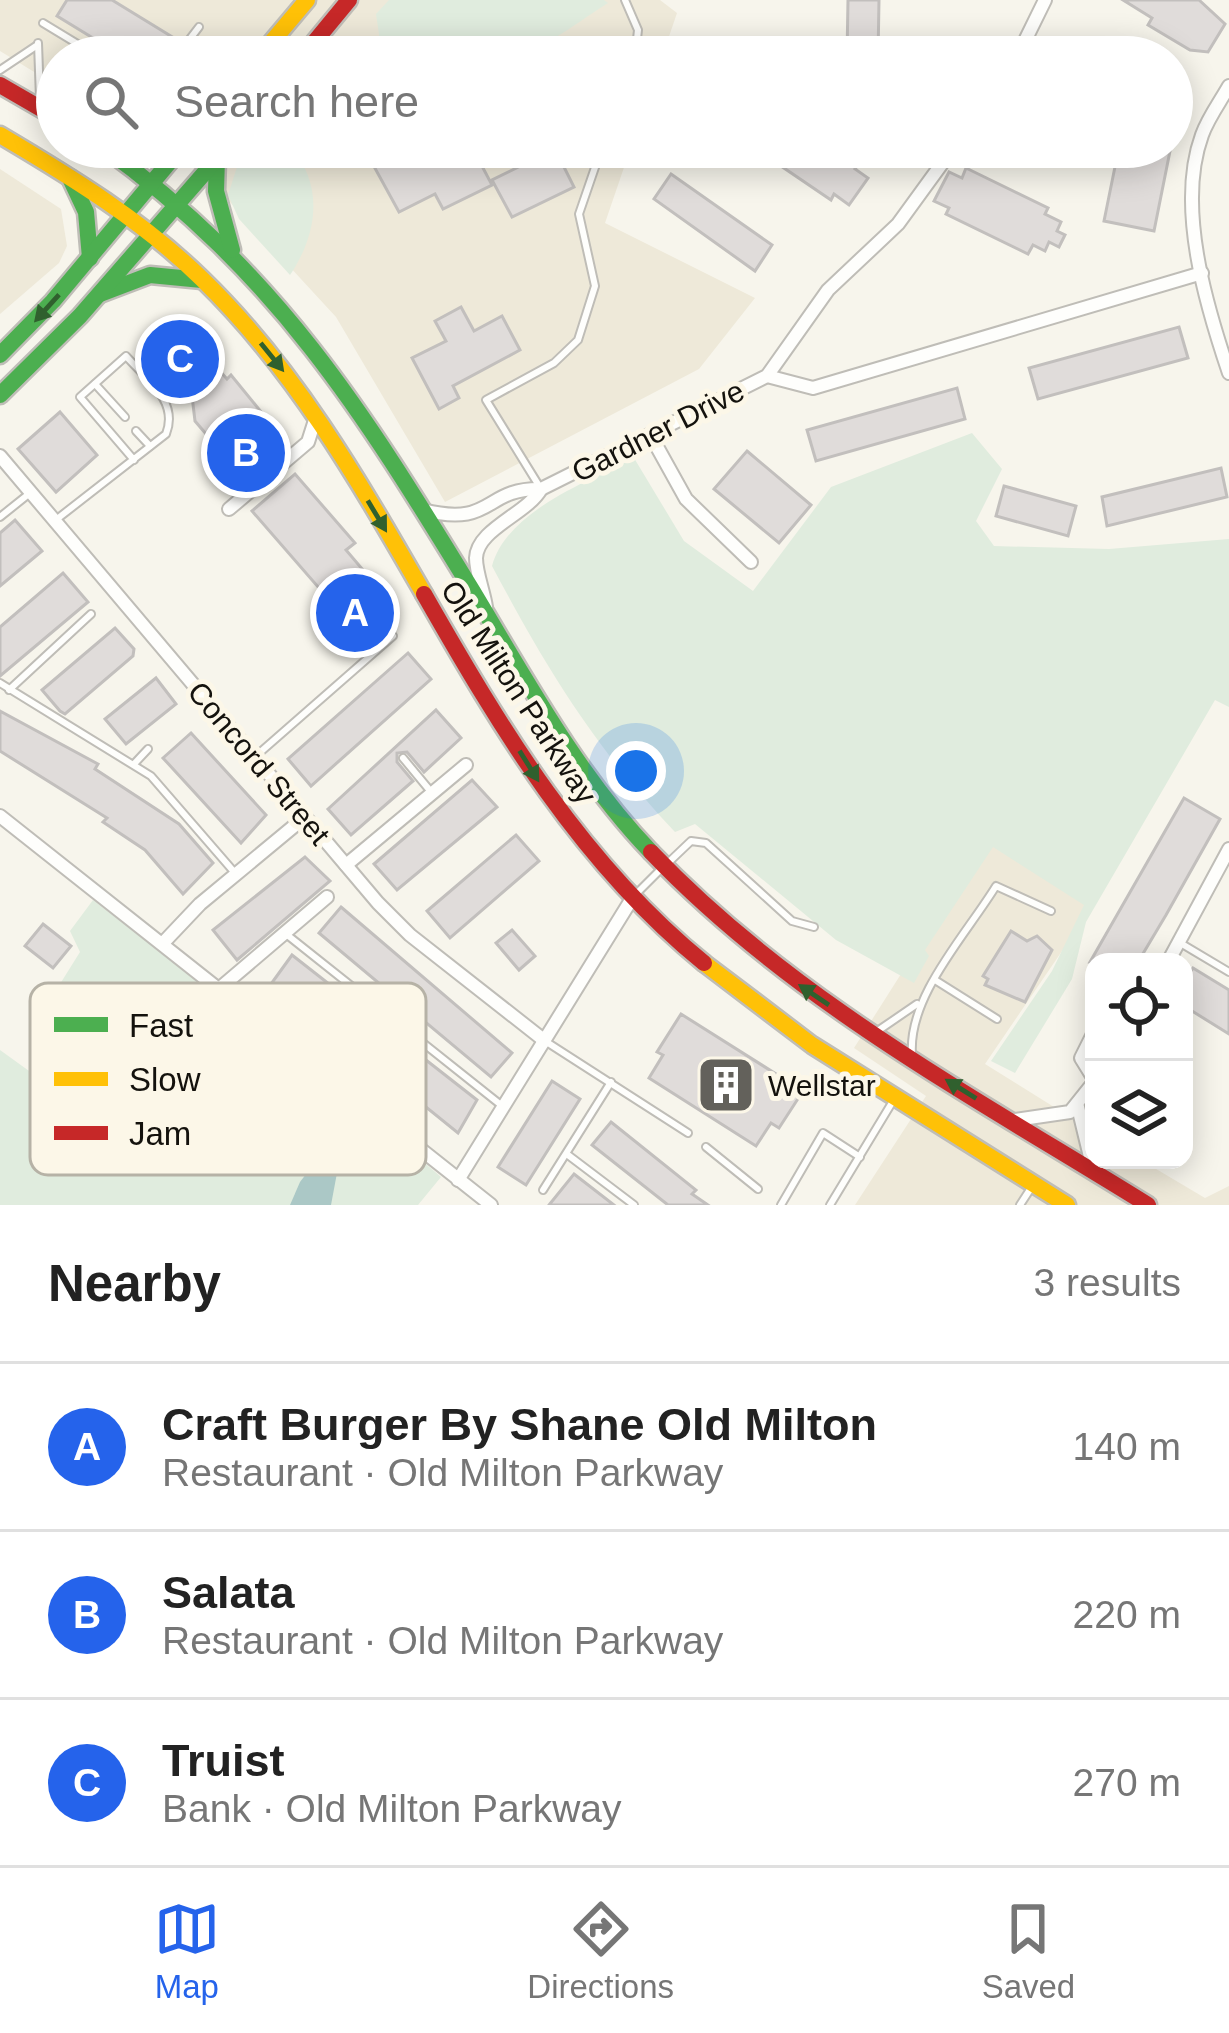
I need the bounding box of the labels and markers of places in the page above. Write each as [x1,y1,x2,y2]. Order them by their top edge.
pin: C [141,314,219,404]
pin: B [207,408,285,498]
pin: A [316,568,394,658]
building icon: Wellstar [695,1054,757,1116]
place label: Wellstar [768,1069,876,1102]

